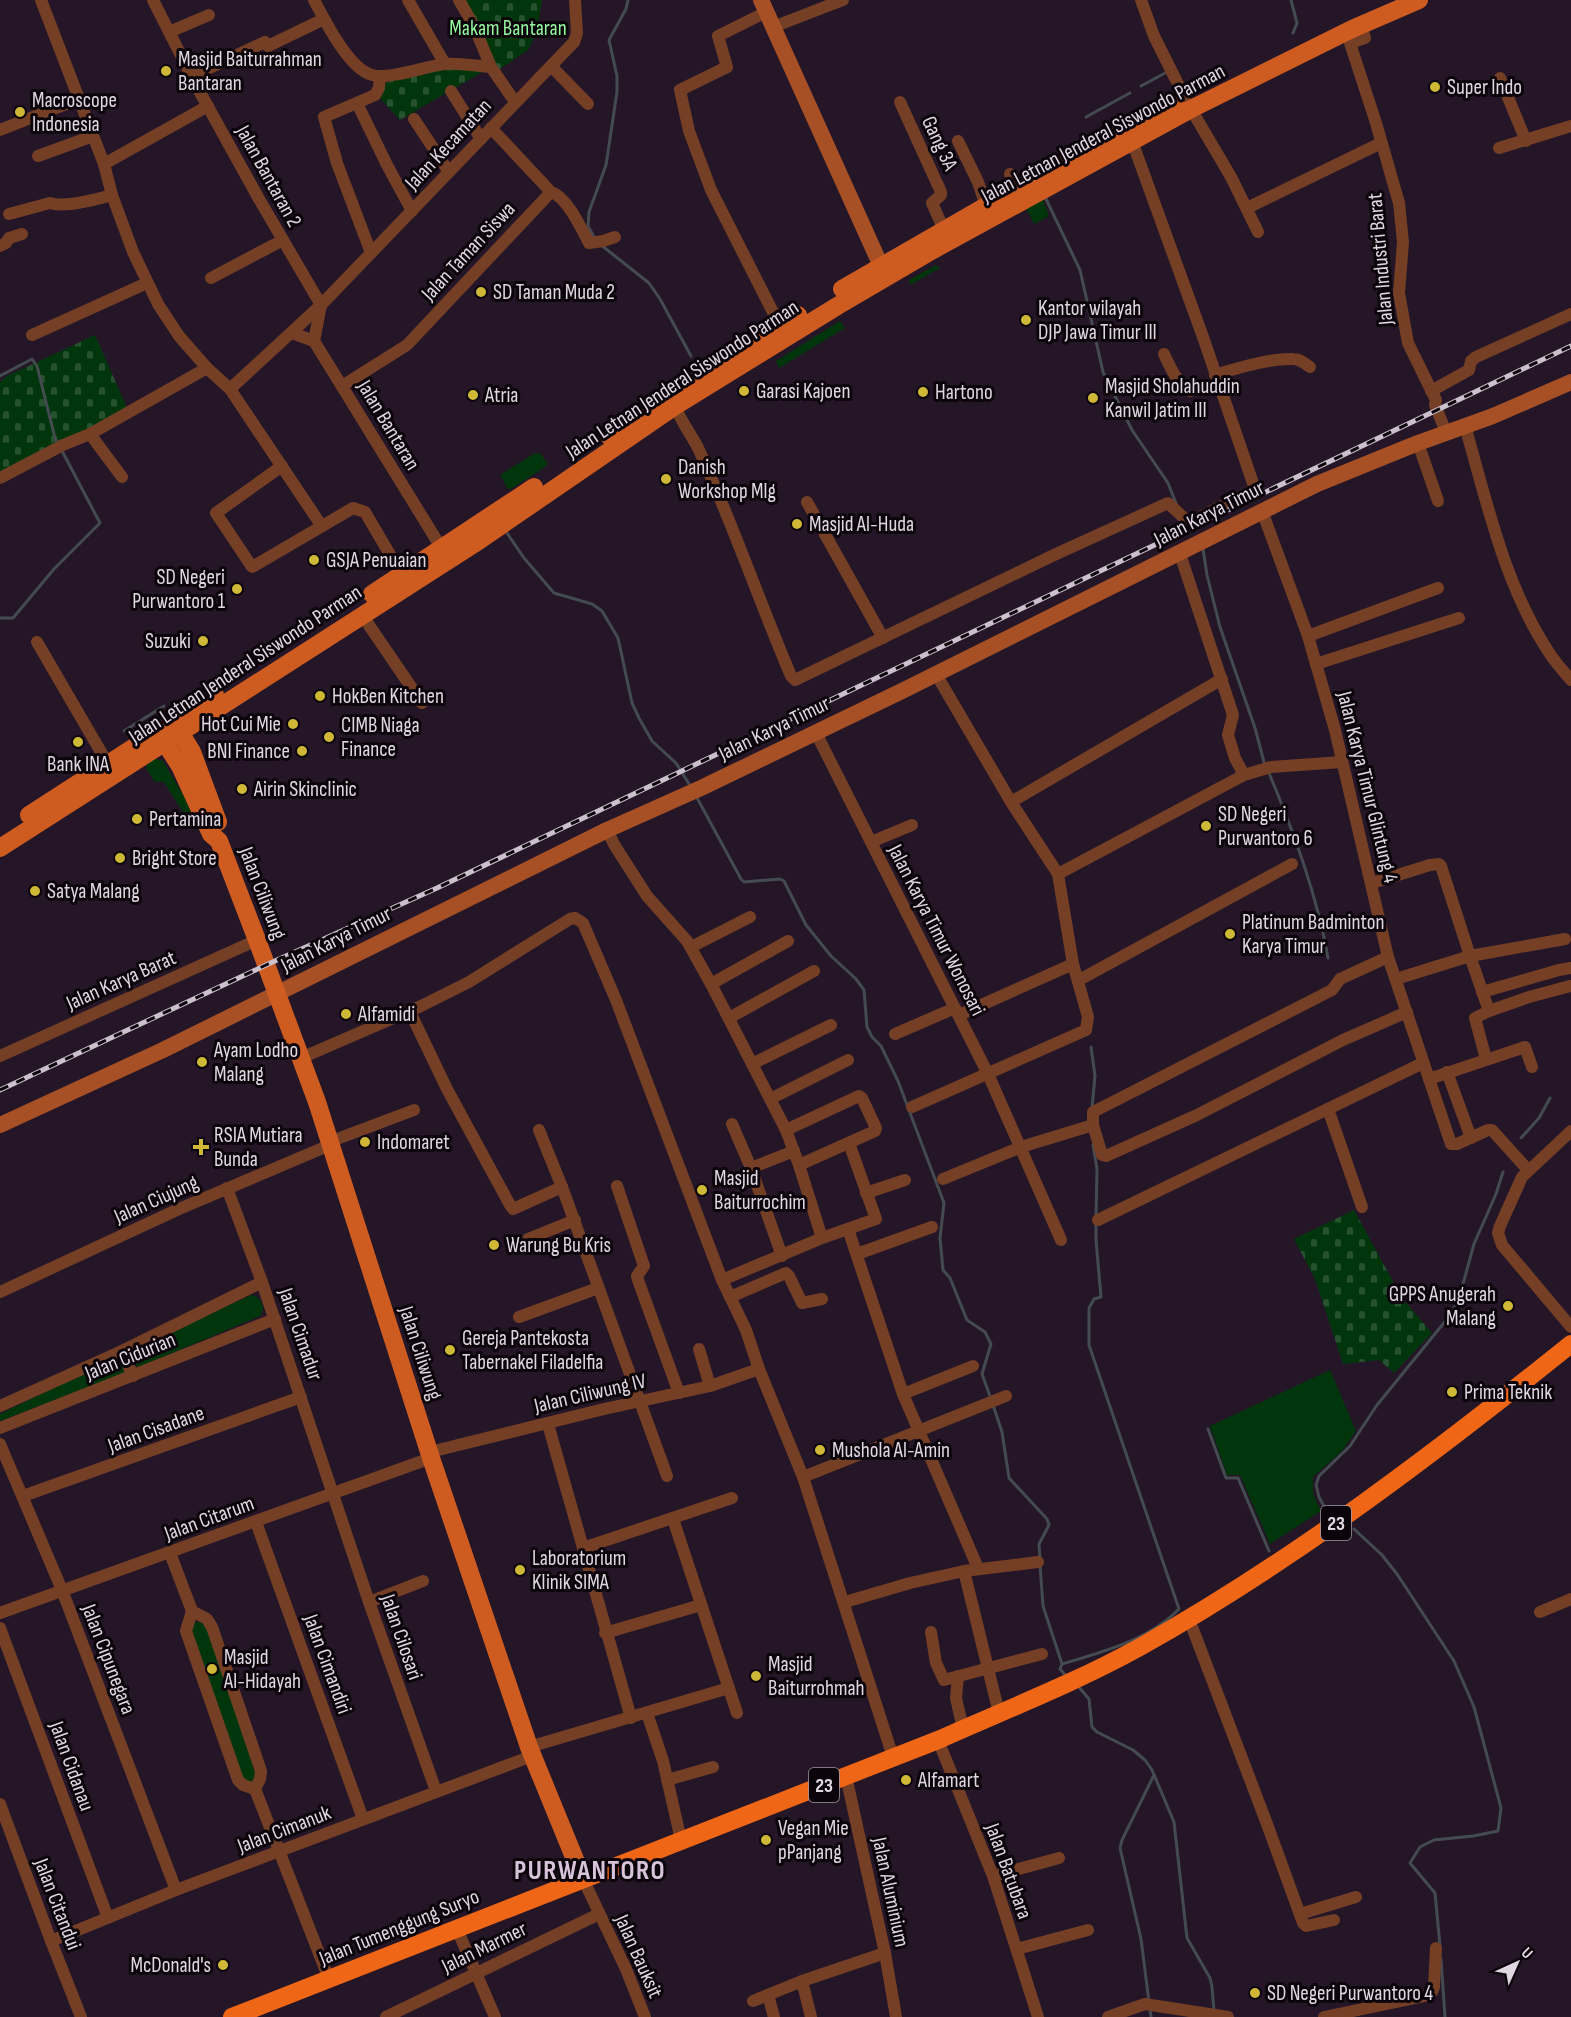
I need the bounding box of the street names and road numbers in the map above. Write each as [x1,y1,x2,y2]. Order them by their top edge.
street label: Jalan Letnan Jenderal Siswondo Parman [976,58,1229,209]
street label: Jalan Kecamatan [399,94,497,196]
street label: Gang 3A [916,112,963,175]
street label: Jalan Bantaran 2 [230,120,307,231]
street label: Jalan Industri Barat [1362,192,1399,327]
street label: Jalan Taman Siswa [416,197,520,307]
street label: Jalan Letnan Jenderal Siswondo Parman [560,295,803,465]
street label: Jalan Bantaran [351,375,425,475]
street label: Jalan Karya Timur [1149,475,1269,552]
street label: Jalan Letnan Jenderal Siswondo Parman [123,580,366,750]
street label: Jalan Karya Timur Glintung 4 [1331,688,1403,886]
street label: Jalan Karya Timur [714,691,834,766]
street label: Jalan Karya Timur Wonosari [882,840,991,1020]
street label: Jalan Ciliwung [233,842,292,943]
street label: Jalan Karya Timur [276,901,396,978]
street label: Jalan Karya Barat [62,945,180,1016]
street label: Jalan Ciujung [109,1170,202,1229]
street label: Jalan Cimadur [273,1284,328,1384]
street label: Jalan Ciliwung [393,1302,447,1403]
street label: Jalan Cidurian [80,1327,179,1386]
street label: Jalan Ciliwung IV [531,1368,649,1419]
street label: Jalan Cisadane [104,1401,208,1459]
street label: Jalan Citarum [160,1491,257,1547]
road number: 23 [1321,1506,1351,1540]
street label: Jalan Cilosari [375,1590,428,1683]
street label: Jalan Cipunegara [76,1600,141,1718]
street label: Jalan Cimandiri [298,1610,357,1717]
street label: Jalan Cidanau [43,1717,99,1814]
road number: 23 [809,1768,839,1802]
street label: Jalan Cimanuk [233,1800,334,1859]
street label: Jalan Batubara [979,1819,1037,1922]
street label: Jalan Aluminium [867,1834,914,1949]
street label: Jalan Citandui [28,1854,86,1953]
street label: Jalan Tumenggung Suryo [315,1884,483,1971]
street label: Jalan Bauksit [609,1910,668,2002]
street label: Jalan Marmer [437,1916,531,1979]

